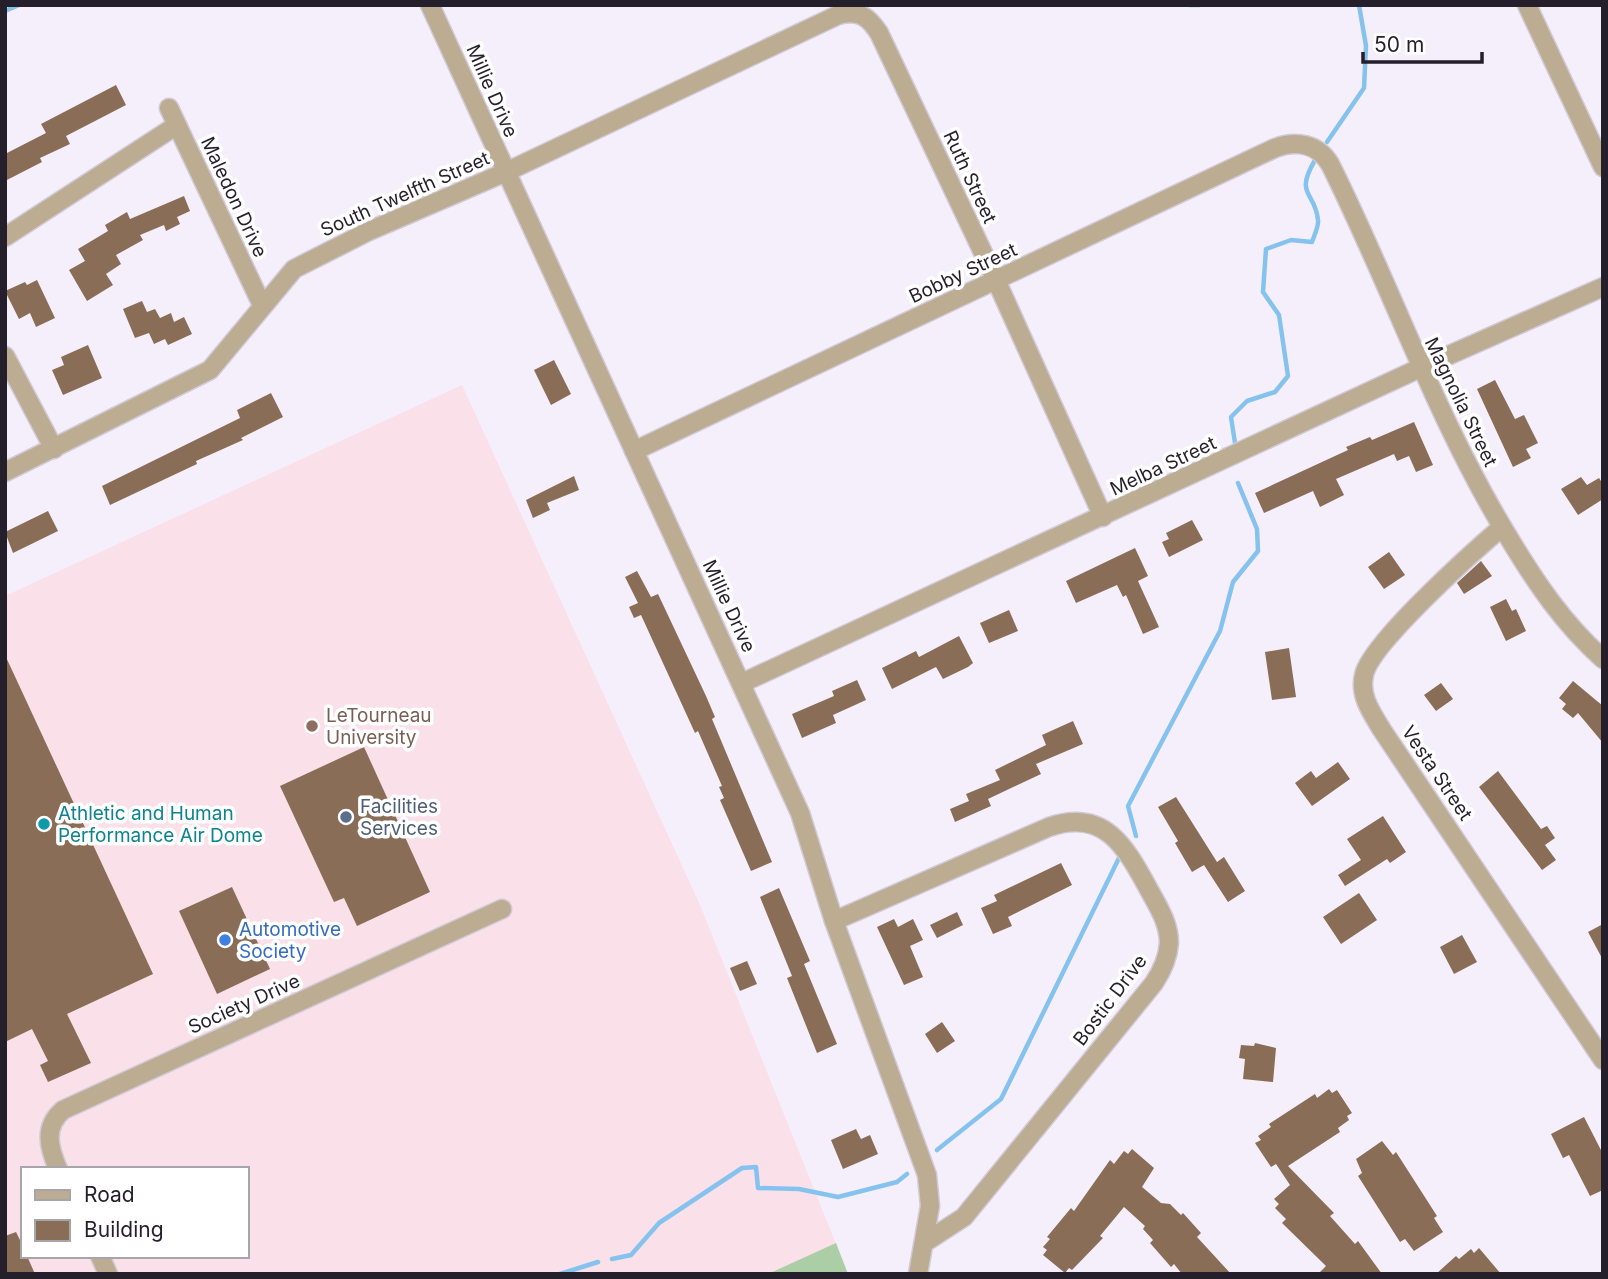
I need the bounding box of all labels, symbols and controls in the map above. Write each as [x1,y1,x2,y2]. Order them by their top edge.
scale bar [1363,21,1482,65]
text: 50 m [1374,32,1424,57]
street label: Millie Drive [461,41,523,141]
street label: Ruth Street [938,127,1002,227]
street label: Maledon Drive [196,133,272,261]
street label: South Twelfth Street [317,146,493,242]
street label: Bobby Street [905,238,1021,308]
street label: Magnolia Street [1420,334,1502,470]
street label: Melba Street [1106,431,1220,501]
street label: Millie Drive [698,556,760,656]
place label: LeTourneau University [326,704,432,749]
marker: LeTourneau University [304,718,320,734]
street label: Vesta Street [1397,721,1477,825]
place label: Facilities Services [360,795,438,840]
place label: Athletic and Human Performance Air Dome [58,802,263,847]
marker: Facilities Services [338,809,354,825]
marker: Athletic and Human Performance Air Dome [36,816,52,832]
place label: Automotive Society [239,918,341,963]
marker: Automotive Society [217,932,233,948]
street label: Bostic Drive [1068,950,1152,1050]
street label: Society Drive [185,969,303,1039]
legend [21,1167,248,1258]
text: Road [84,1182,135,1207]
text: Building [84,1217,164,1242]

